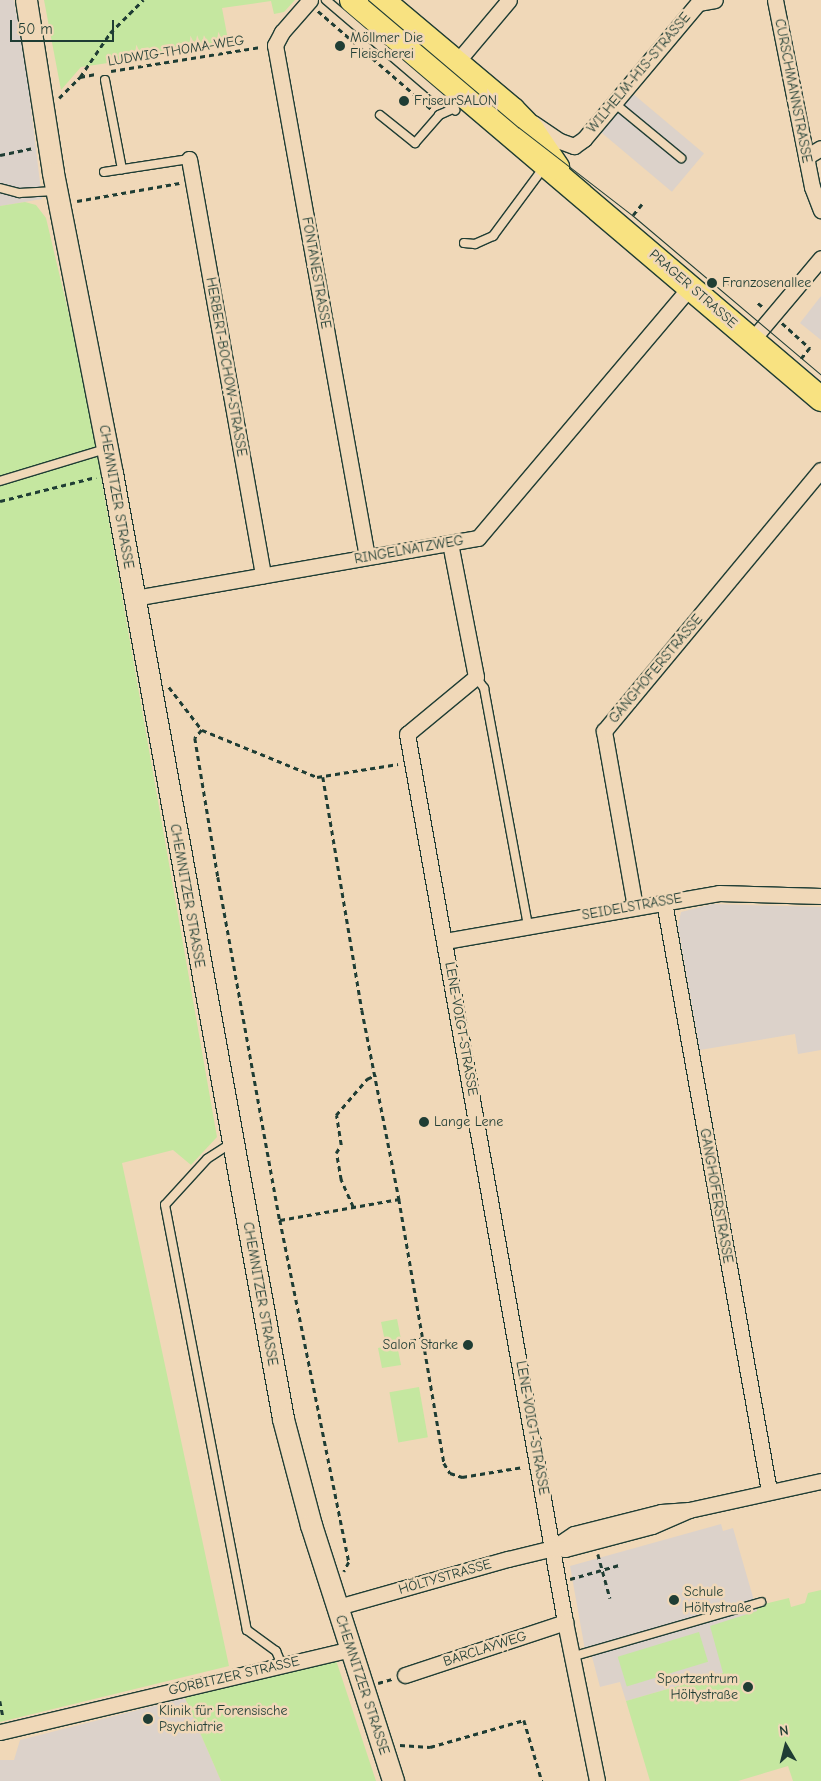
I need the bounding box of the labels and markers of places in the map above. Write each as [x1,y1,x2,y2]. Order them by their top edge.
place label: Möllmer Die Fleischerei [350,30,423,62]
marker: Möllmer Die Fleischerei [334,40,346,52]
place label: FriseurSALON [414,93,497,109]
marker: FriseurSALON [398,95,410,107]
place label: Franzosenallee [722,275,811,291]
marker: Franzosenallee [706,277,718,289]
place label: Lange Lene [434,1114,503,1130]
marker: Lange Lene [418,1116,430,1128]
place label: Salon Starke [383,1337,458,1353]
marker: Salon Starke [462,1339,474,1351]
place label: Schule Höltystraße [684,1584,752,1616]
marker: Schule Höltystraße [668,1594,680,1606]
place label: Sportzentrum Höltystraße [657,1671,738,1704]
marker: Sportzentrum Höltystraße [742,1681,754,1693]
place label: Klinik für Forensische Psychiatrie [159,1703,288,1735]
marker: Klinik für Forensische Psychiatrie [141,1712,155,1726]

